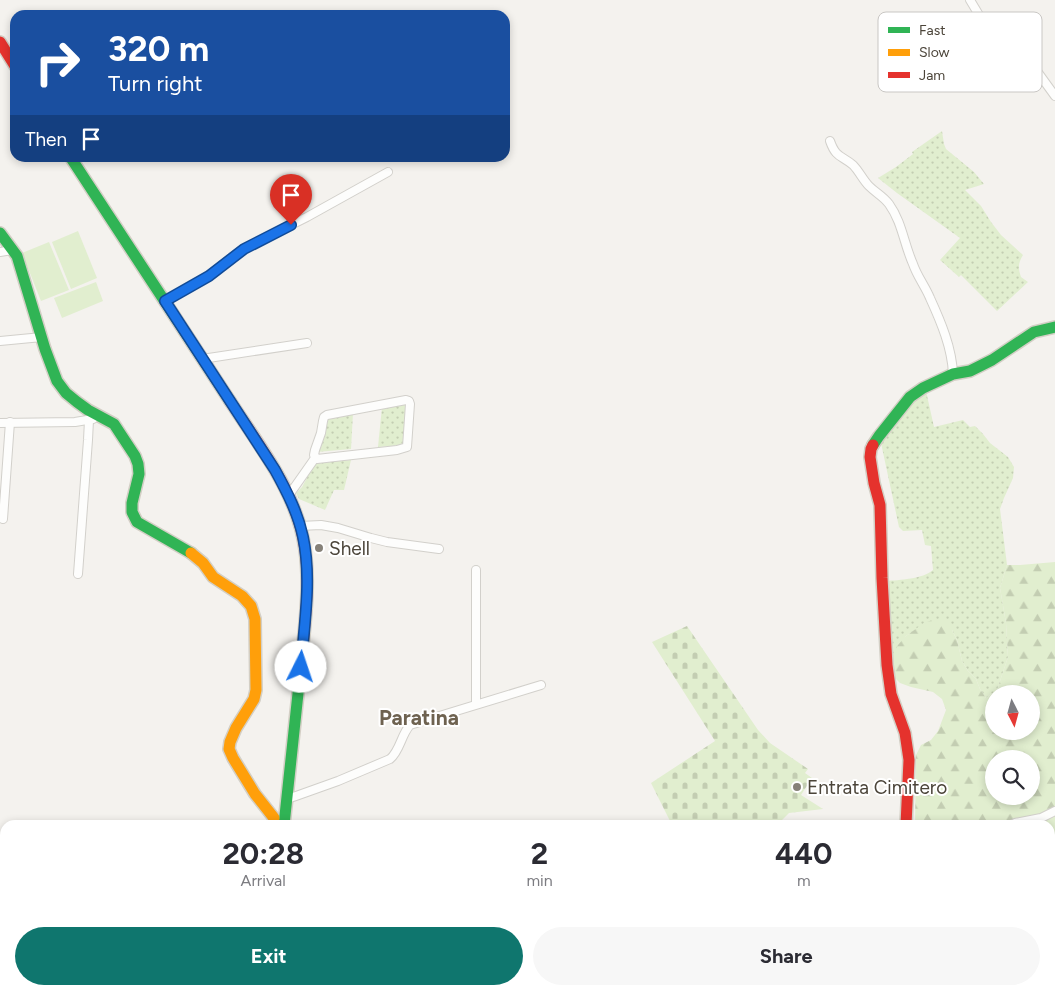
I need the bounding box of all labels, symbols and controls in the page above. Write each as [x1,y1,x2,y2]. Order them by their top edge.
legend [878,12,1042,92]
text: Fast [919,22,945,39]
text: 320 m [108,28,209,70]
icon: right [25,30,90,95]
text: Slow [919,44,950,61]
text: Jam [919,67,945,84]
text: Turn right [108,70,203,97]
icon: arrive [77,125,105,153]
text: Then [25,128,67,151]
pin [270,174,312,225]
icon: arrive [277,181,305,209]
place label: Shell [329,537,370,560]
marker: Shell [313,542,325,554]
position arrow [274,640,326,692]
north arrow [985,685,1040,740]
map controls [985,685,1040,805]
district label: Paratina [379,705,459,730]
button: search [985,750,1040,805]
place label: Entrata Cimitero [807,776,947,799]
marker: Entrata Cimitero [791,781,803,793]
text: 20:28 [222,835,304,872]
text: 2 [531,835,548,872]
text: 440 [775,835,833,872]
text: Arrival [241,871,286,890]
text: min [526,871,553,890]
text: m [797,871,811,890]
button: Exit [15,927,523,985]
button: Share [533,927,1040,985]

